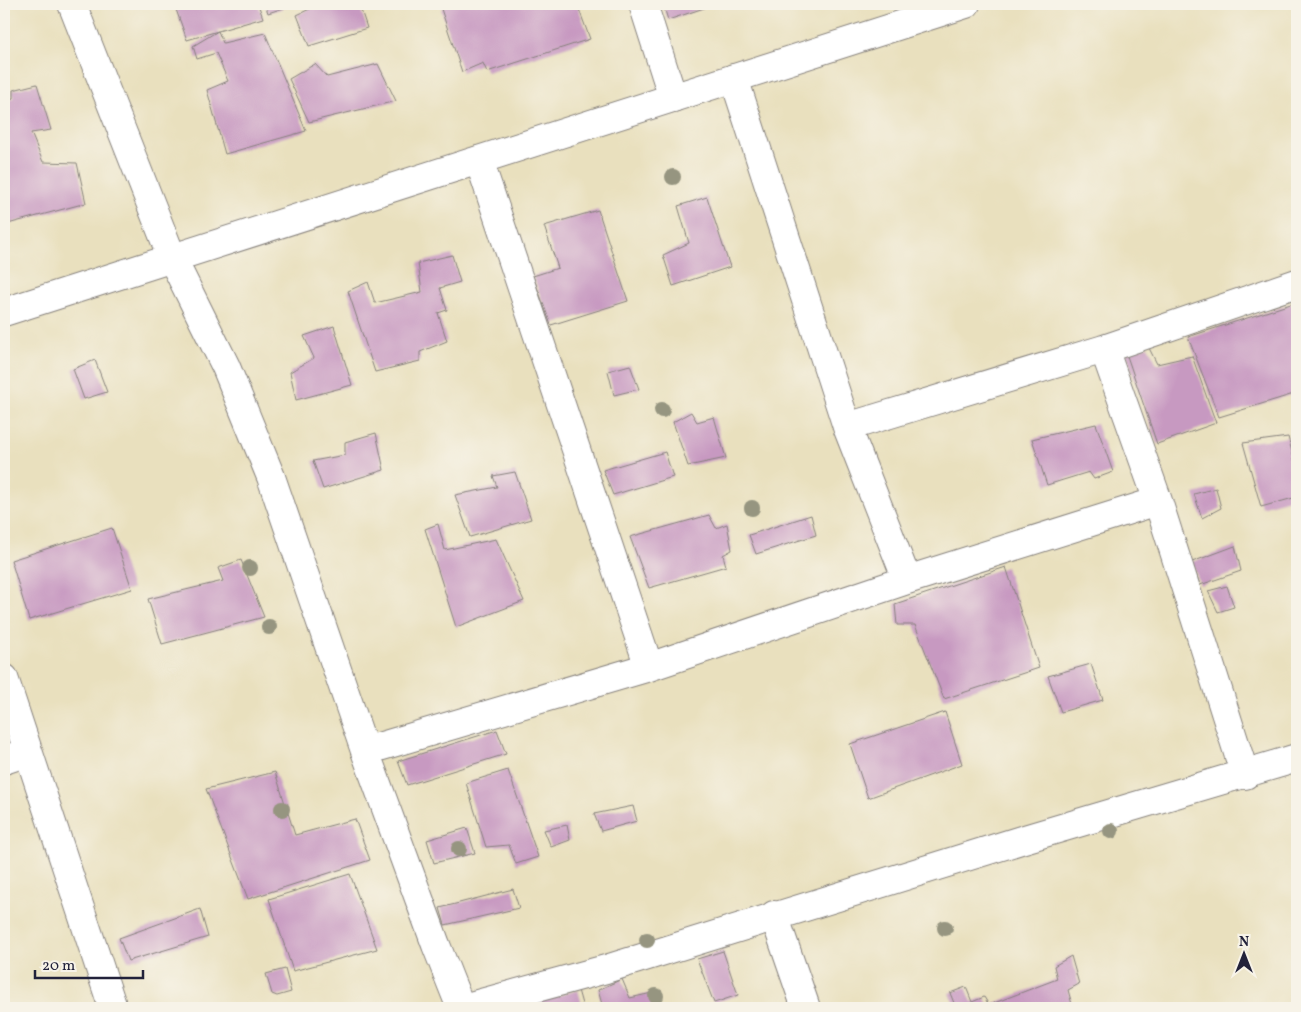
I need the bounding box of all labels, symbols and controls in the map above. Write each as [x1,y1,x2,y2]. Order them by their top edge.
north arrow [1218,930,1268,980]
text: N [1239,933,1249,952]
scale bar [35,947,142,979]
text: 20 m [42,956,75,977]

